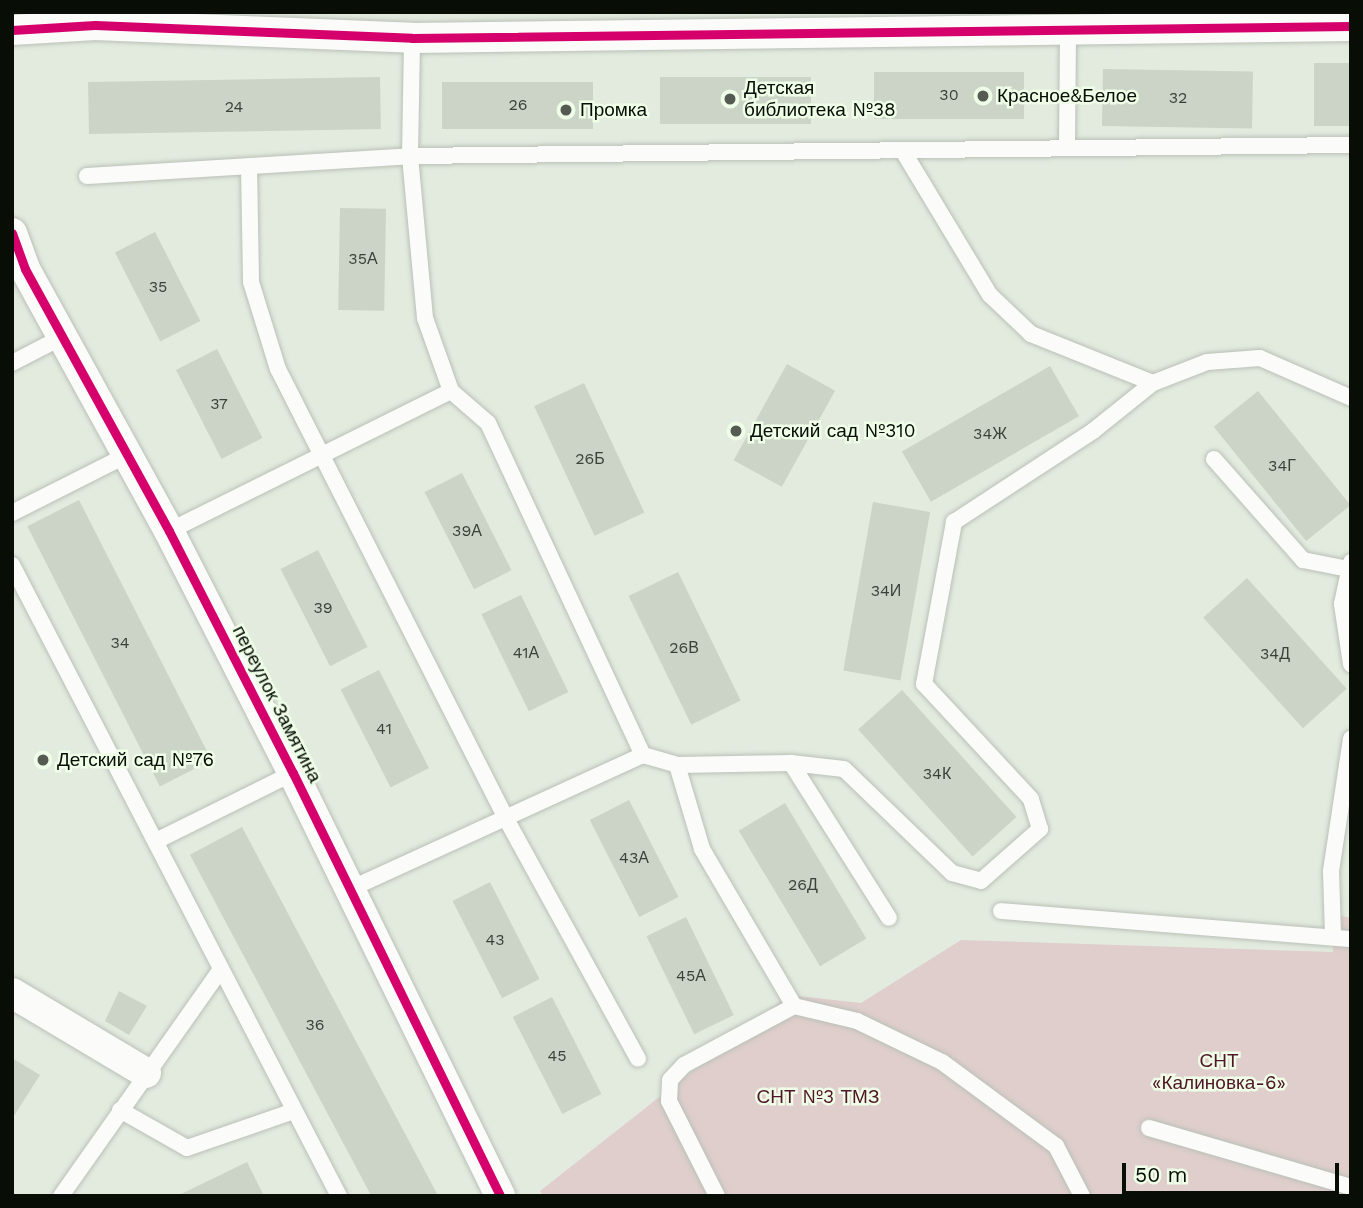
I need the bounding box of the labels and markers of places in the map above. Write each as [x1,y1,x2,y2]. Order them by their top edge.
place label: Детская библиотека №38 [744,77,896,121]
place label: Красное&Белое [997,85,1137,107]
marker: Красное&Белое [975,88,991,104]
marker: Детская библиотека №38 [722,91,738,107]
place label: Промка [580,99,647,121]
marker: Промка [558,102,574,118]
place label: Детский сад №310 [750,420,916,442]
marker: Детский сад №310 [728,423,744,439]
place label: Детский сад №76 [57,749,214,771]
marker: Детский сад №76 [35,752,51,768]

